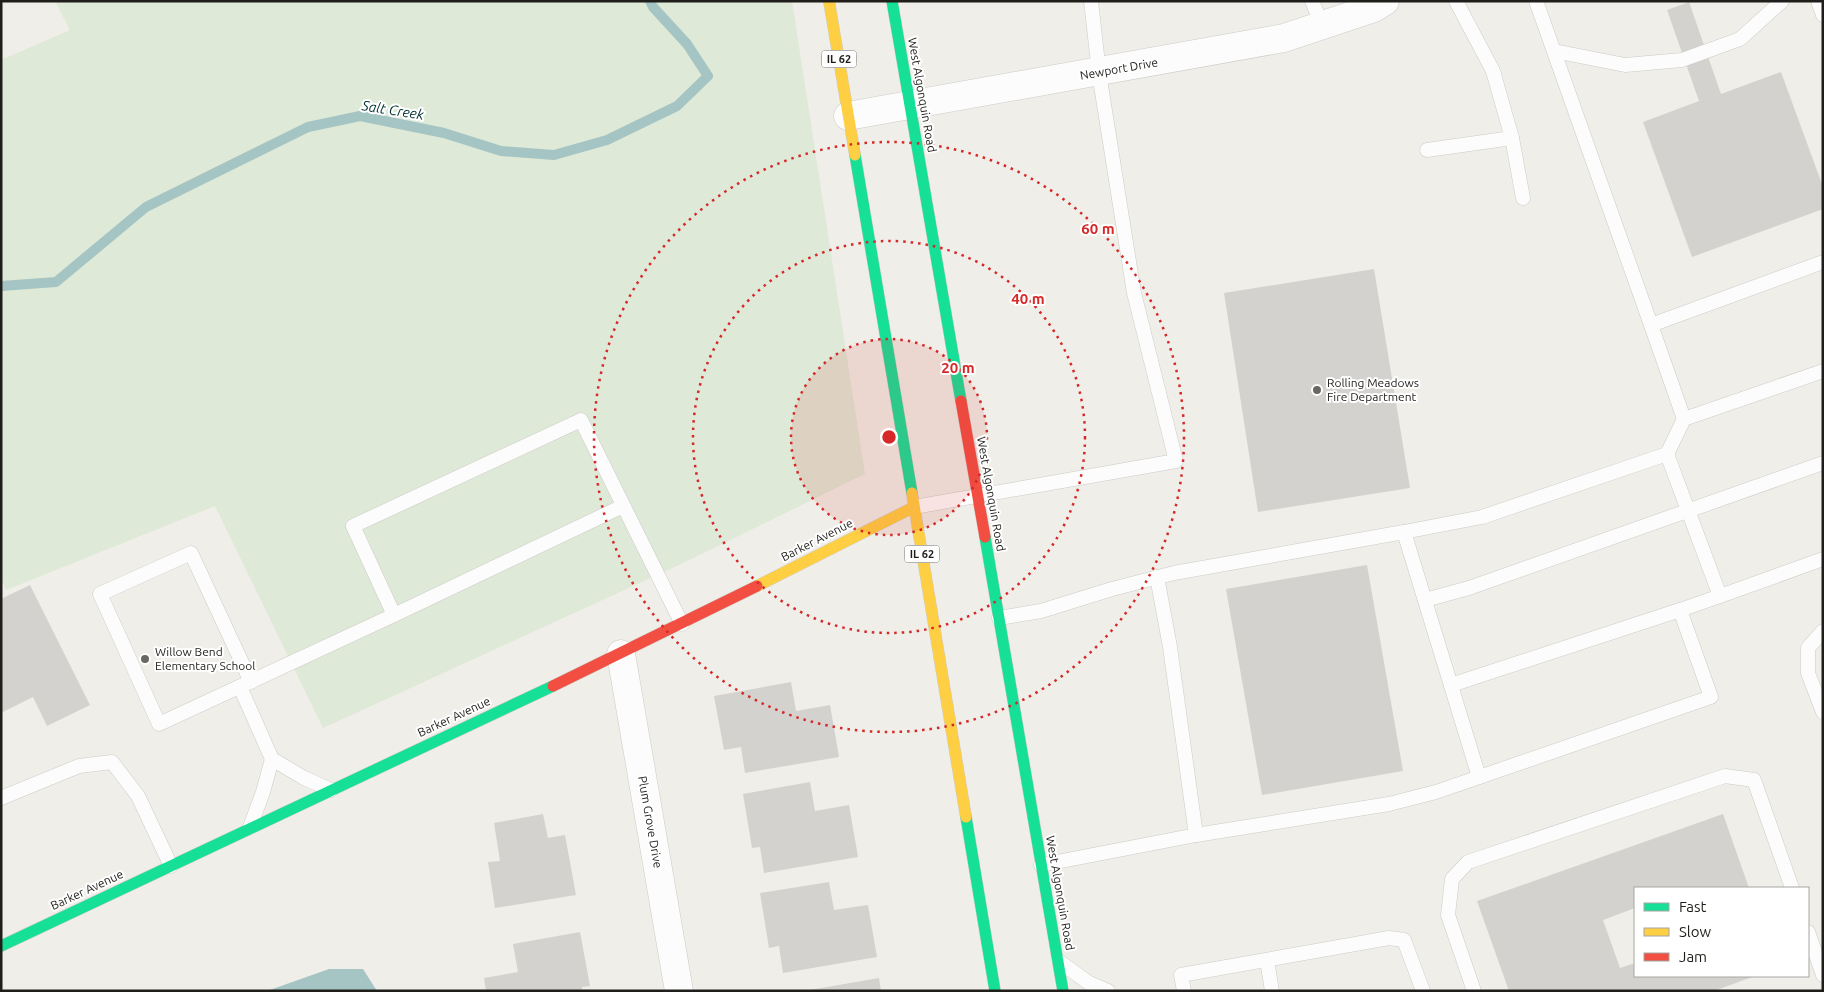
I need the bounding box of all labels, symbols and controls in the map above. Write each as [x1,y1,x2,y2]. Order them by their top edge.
street label: West Algonquin Road [906,37,939,153]
road number: IL 62 [822,51,856,68]
street label: Newport Drive [1079,55,1159,82]
water label: Salt Creek [360,97,426,123]
text: 60 m [1081,220,1115,237]
text: 40 m [1011,290,1045,307]
text: 20 m [941,359,975,376]
place label: Rolling Meadows Fire Department [1327,376,1419,403]
marker: Rolling Meadows Fire Department [1311,384,1323,396]
centre of rings [880,428,898,446]
street label: West Algonquin Road [975,436,1008,552]
street label: Barker Avenue [779,516,855,563]
road number: IL 62 [904,546,940,562]
place label: Willow Bend Elementary School [155,645,255,672]
marker: Willow Bend Elementary School [139,653,151,665]
street label: Barker Avenue [415,694,492,739]
street label: Plum Grove Drive [636,775,665,869]
street label: West Algonquin Road [1044,835,1077,951]
street label: Barker Avenue [48,867,125,912]
legend [1634,887,1809,977]
text: Fast [1679,898,1707,915]
text: Slow [1679,923,1712,940]
text: Jam [1679,948,1707,965]

